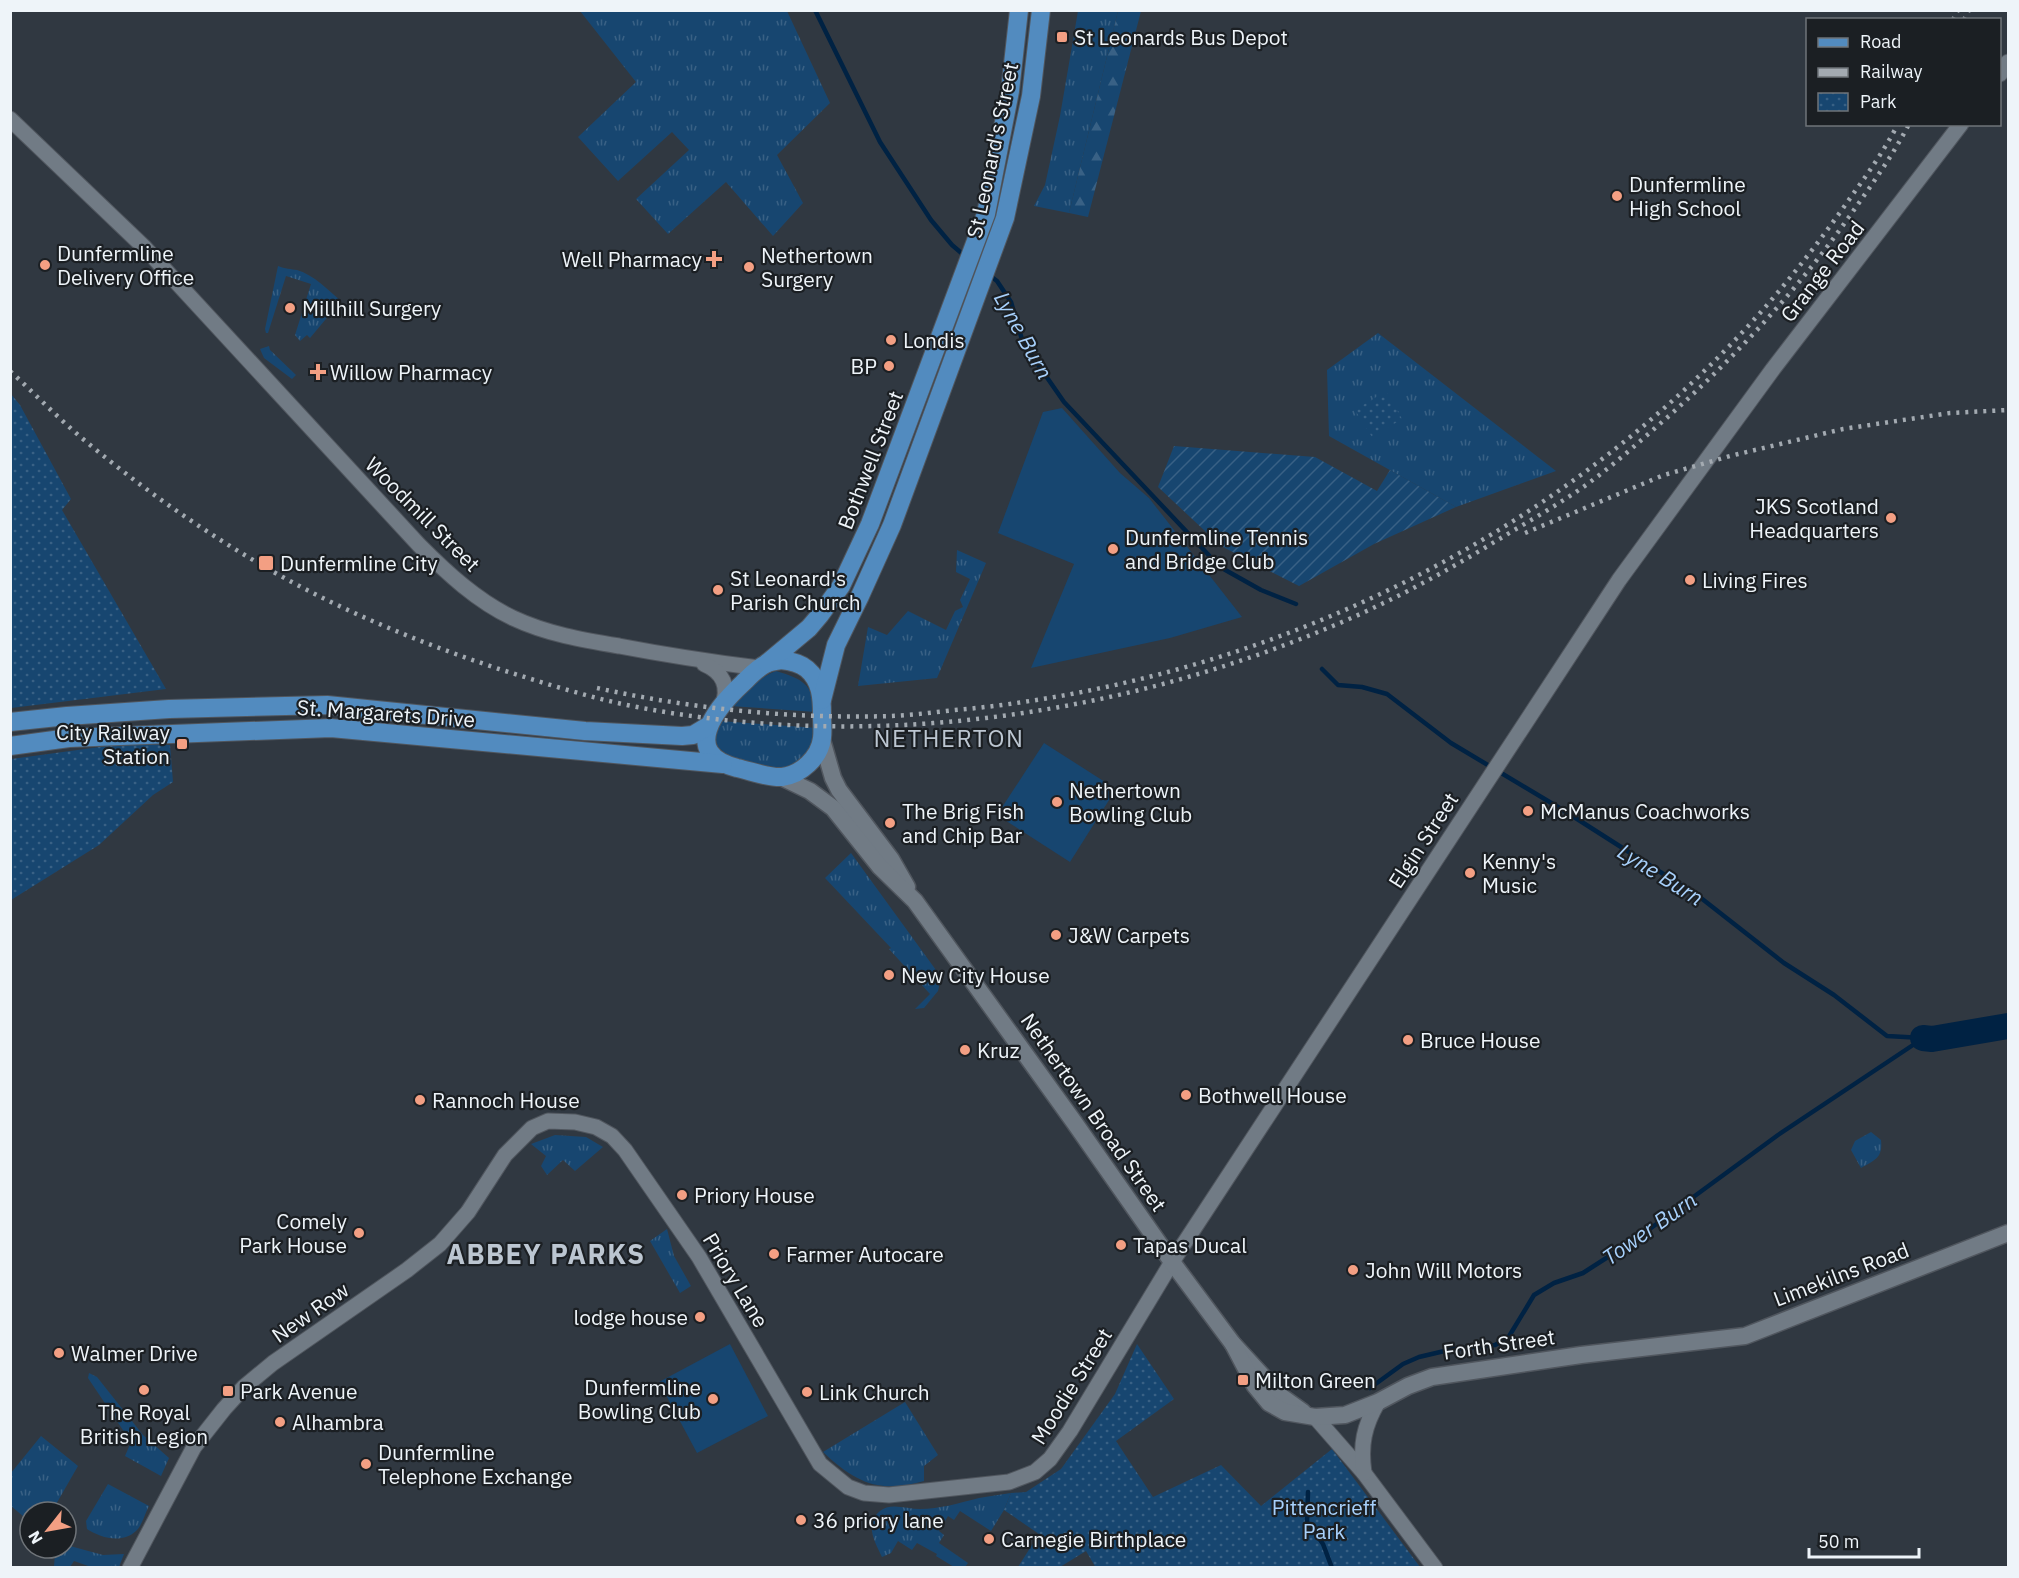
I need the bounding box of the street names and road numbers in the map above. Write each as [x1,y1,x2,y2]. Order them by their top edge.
street label: St Leonard's Street [960,60,1024,240]
street label: Grange Road [1774,215,1870,327]
street label: Bothwell Street [831,387,909,533]
street label: Woodmill Street [360,451,486,577]
street label: St. Margarets Drive [296,693,476,733]
street label: Elgin Street [1382,787,1464,893]
street label: Nethertown Broad Street [1015,1007,1173,1217]
street label: Priory Lane [697,1227,775,1333]
street label: Limekilns Road [1769,1235,1913,1313]
street label: New Row [266,1275,354,1349]
street label: Forth Street [1441,1322,1557,1366]
street label: Moodie Street [1024,1323,1118,1449]

